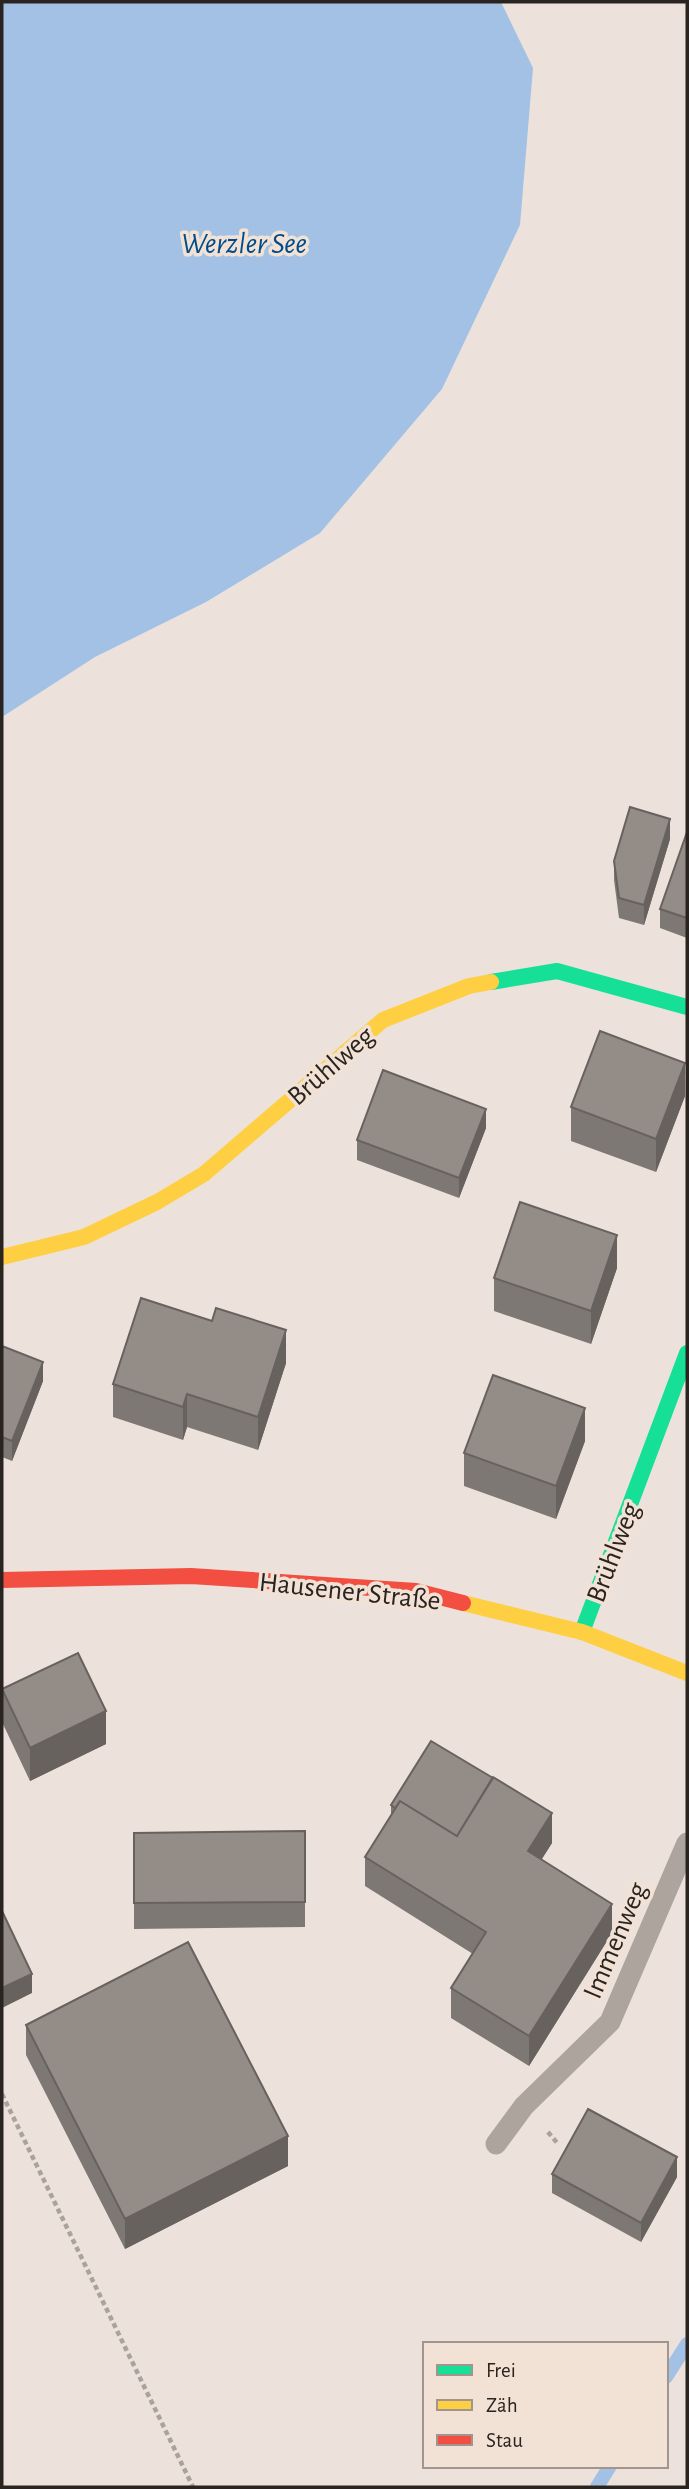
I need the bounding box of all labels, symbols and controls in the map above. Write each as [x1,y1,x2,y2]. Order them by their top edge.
water label: Werzler See [181,229,307,259]
street label: Brühlweg [283,1022,380,1111]
street label: Brühlweg [582,1499,646,1606]
street label: Hausener Straße [258,1569,442,1615]
street label: Immenweg [579,1878,653,2003]
legend [423,2342,668,2468]
text: Frei [486,2360,516,2381]
text: Zäh [486,2395,518,2416]
text: Stau [486,2430,523,2451]

